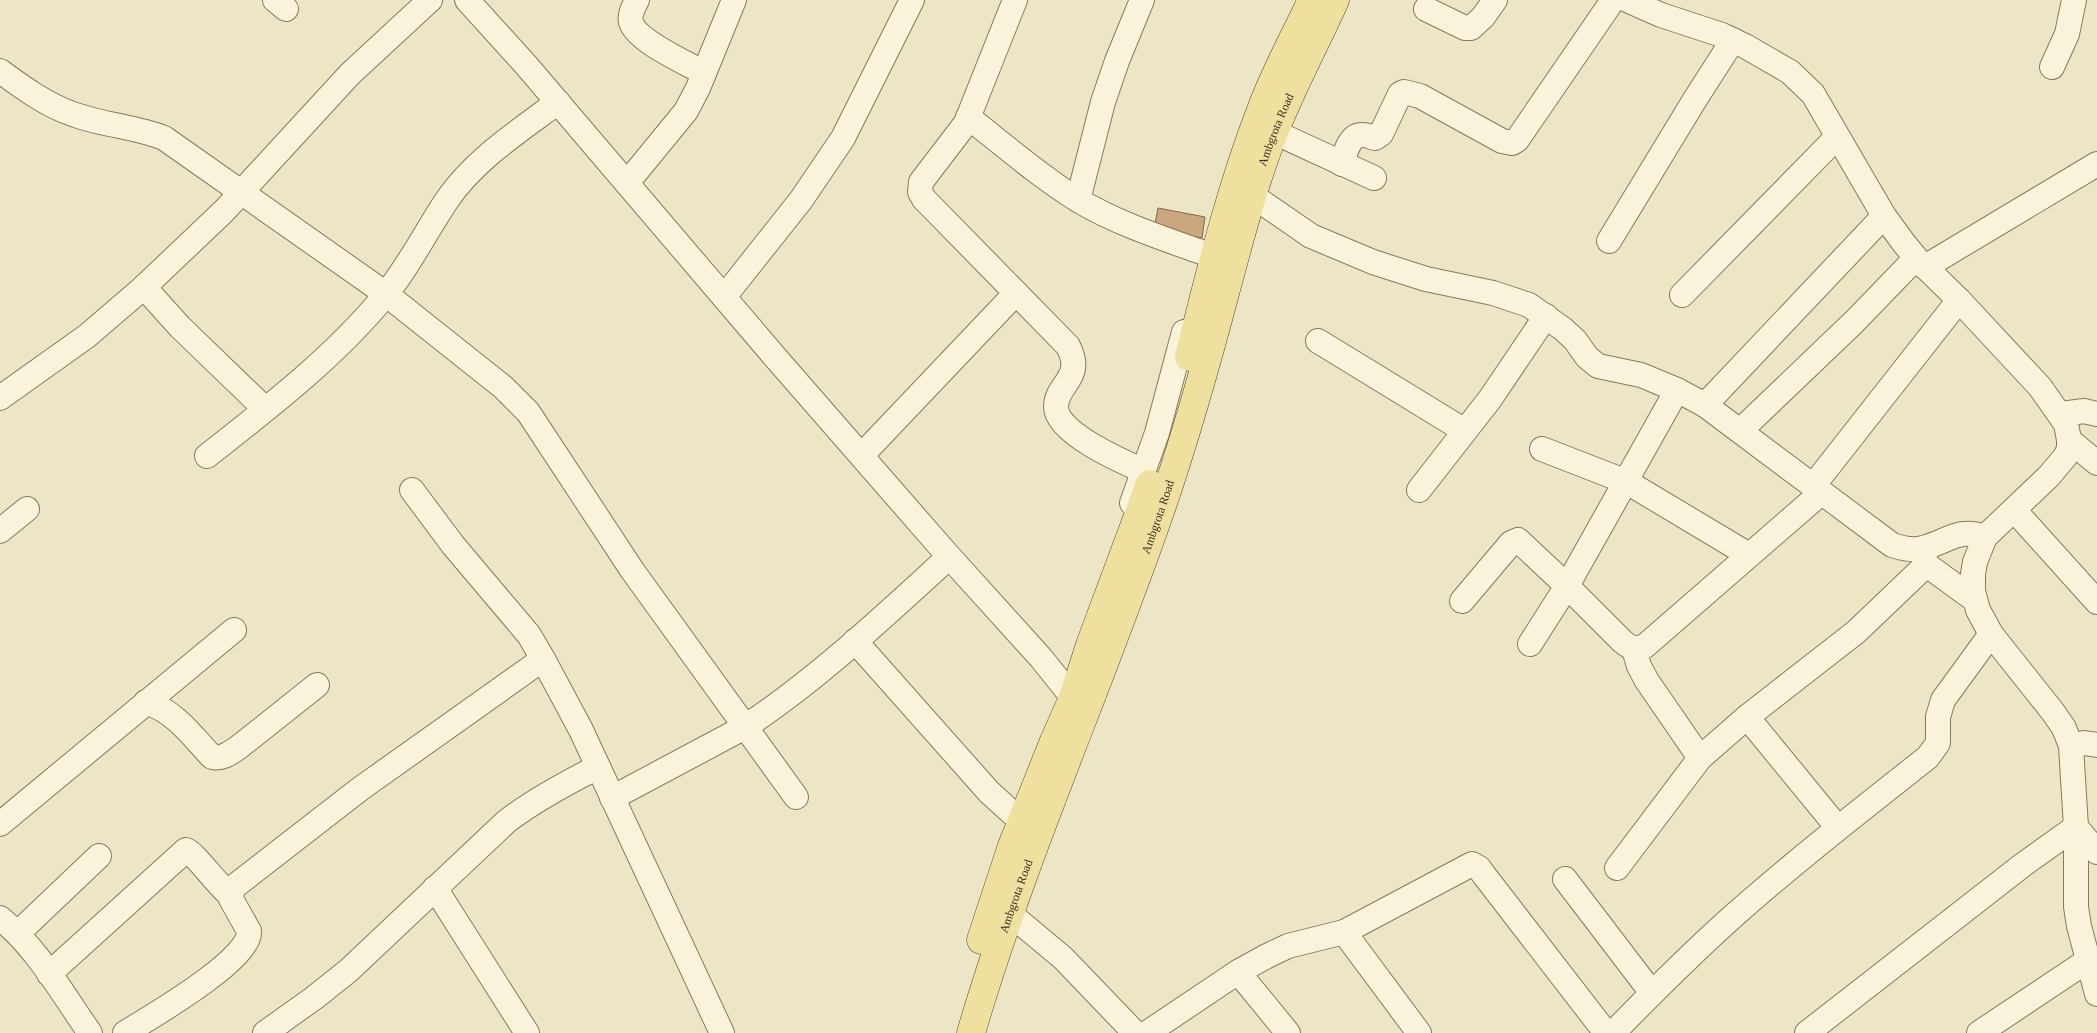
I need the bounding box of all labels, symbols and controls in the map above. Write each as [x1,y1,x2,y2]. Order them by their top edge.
street label: Ambgrota Road [1255,91,1297,168]
street label: Ambgrota Road [1139,478,1177,556]
street label: Ambgrota Road [996,858,1036,935]

